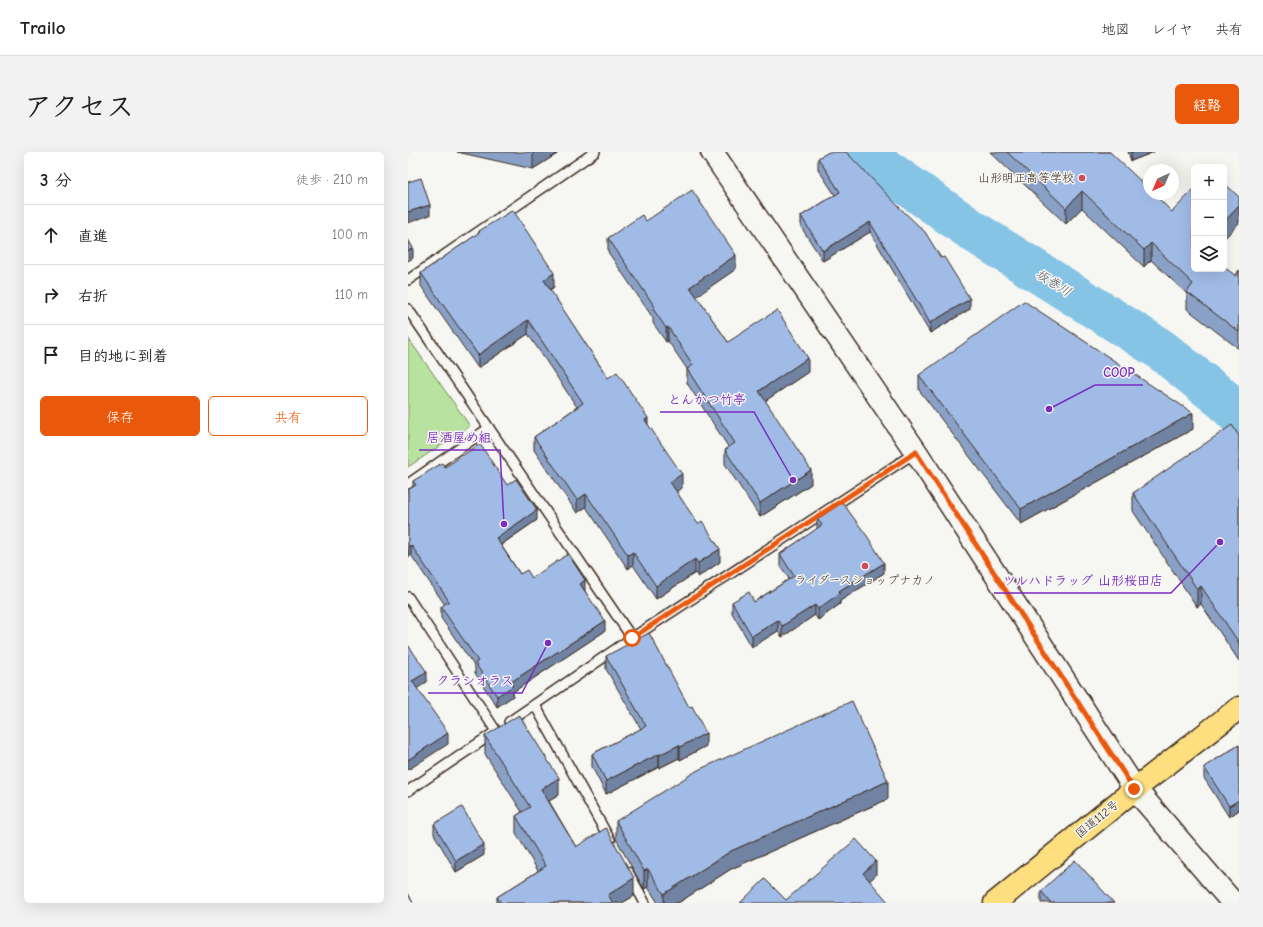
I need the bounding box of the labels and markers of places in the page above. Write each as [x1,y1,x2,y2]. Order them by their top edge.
place label: 山形明正高等学校 [978,171,1074,185]
marker: 山形明正高等学校 [1077,173,1087,183]
callout: COOP [1095,360,1143,385]
callout: とんかつ竹亭 [660,387,754,412]
callout: 居酒屋め組 [419,425,500,450]
marker: ライダースショップナカノ [860,561,870,571]
callout: ツルハドラッグ 山形桜田店 [994,568,1171,593]
place label: ライダースショップナカノ [795,573,935,587]
callout: クラシオラス [428,668,522,693]

